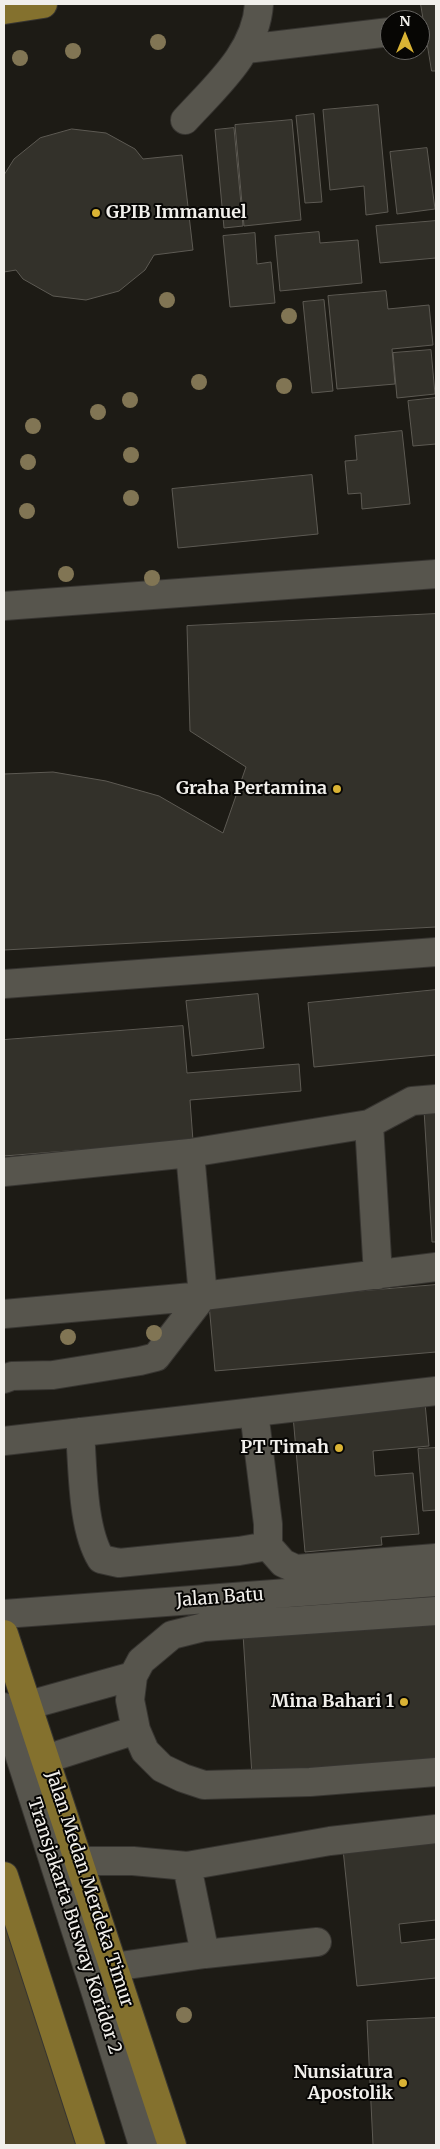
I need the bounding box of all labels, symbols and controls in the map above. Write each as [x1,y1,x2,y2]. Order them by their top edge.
north arrow [380,10,430,60]
text: N [399,12,411,30]
place label: GPIB Immanuel [106,202,247,224]
marker: GPIB Immanuel [90,207,102,219]
place label: Graha Pertamina [176,778,327,800]
marker: Graha Pertamina [331,783,343,795]
place label: PT Timah [240,1437,329,1459]
marker: PT Timah [333,1442,345,1454]
street label: Jalan Batu [175,1584,265,1612]
place label: Mina Bahari 1 [271,1691,394,1713]
marker: Mina Bahari 1 [398,1696,410,1708]
street label: Jalan Medan Merdeka Timur [41,1768,137,2010]
street label: Transjakarta Busway Koridor 2 [22,1795,126,2057]
place label: Nunsiatura Apostolik [293,2062,393,2104]
marker: Nunsiatura Apostolik [397,2077,409,2089]

